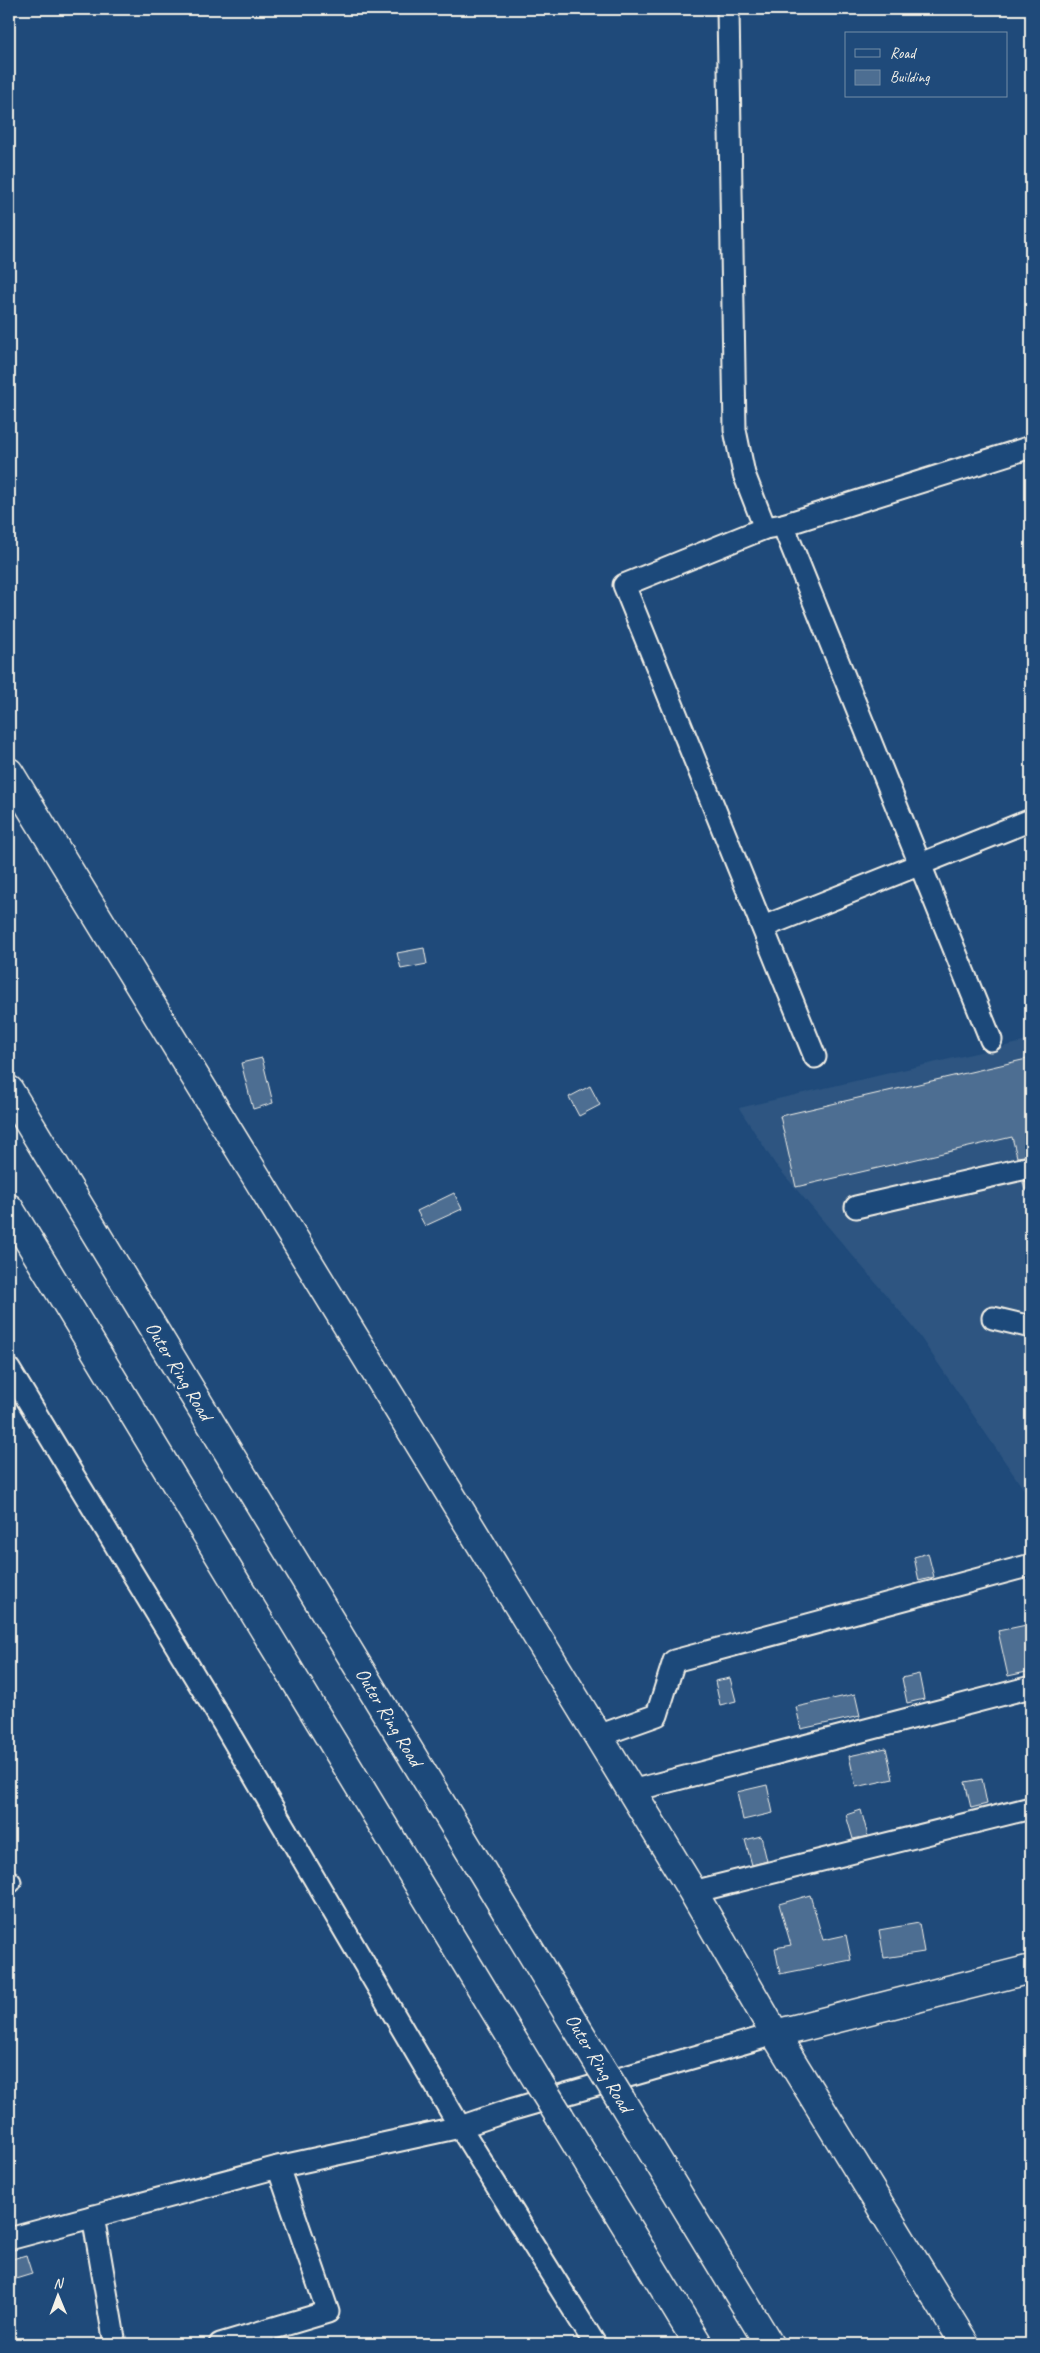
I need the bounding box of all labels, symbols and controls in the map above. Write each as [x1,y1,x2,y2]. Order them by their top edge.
legend [845,32,1008,98]
text: Road [890,44,917,63]
text: Building [890,68,930,87]
street label: Outer Ring Road [140,1317,220,1428]
street label: Outer Ring Road [350,1663,430,1774]
street label: Outer Ring Road [560,2009,640,2120]
north arrow [32,2270,82,2320]
text: N [53,2275,65,2292]

